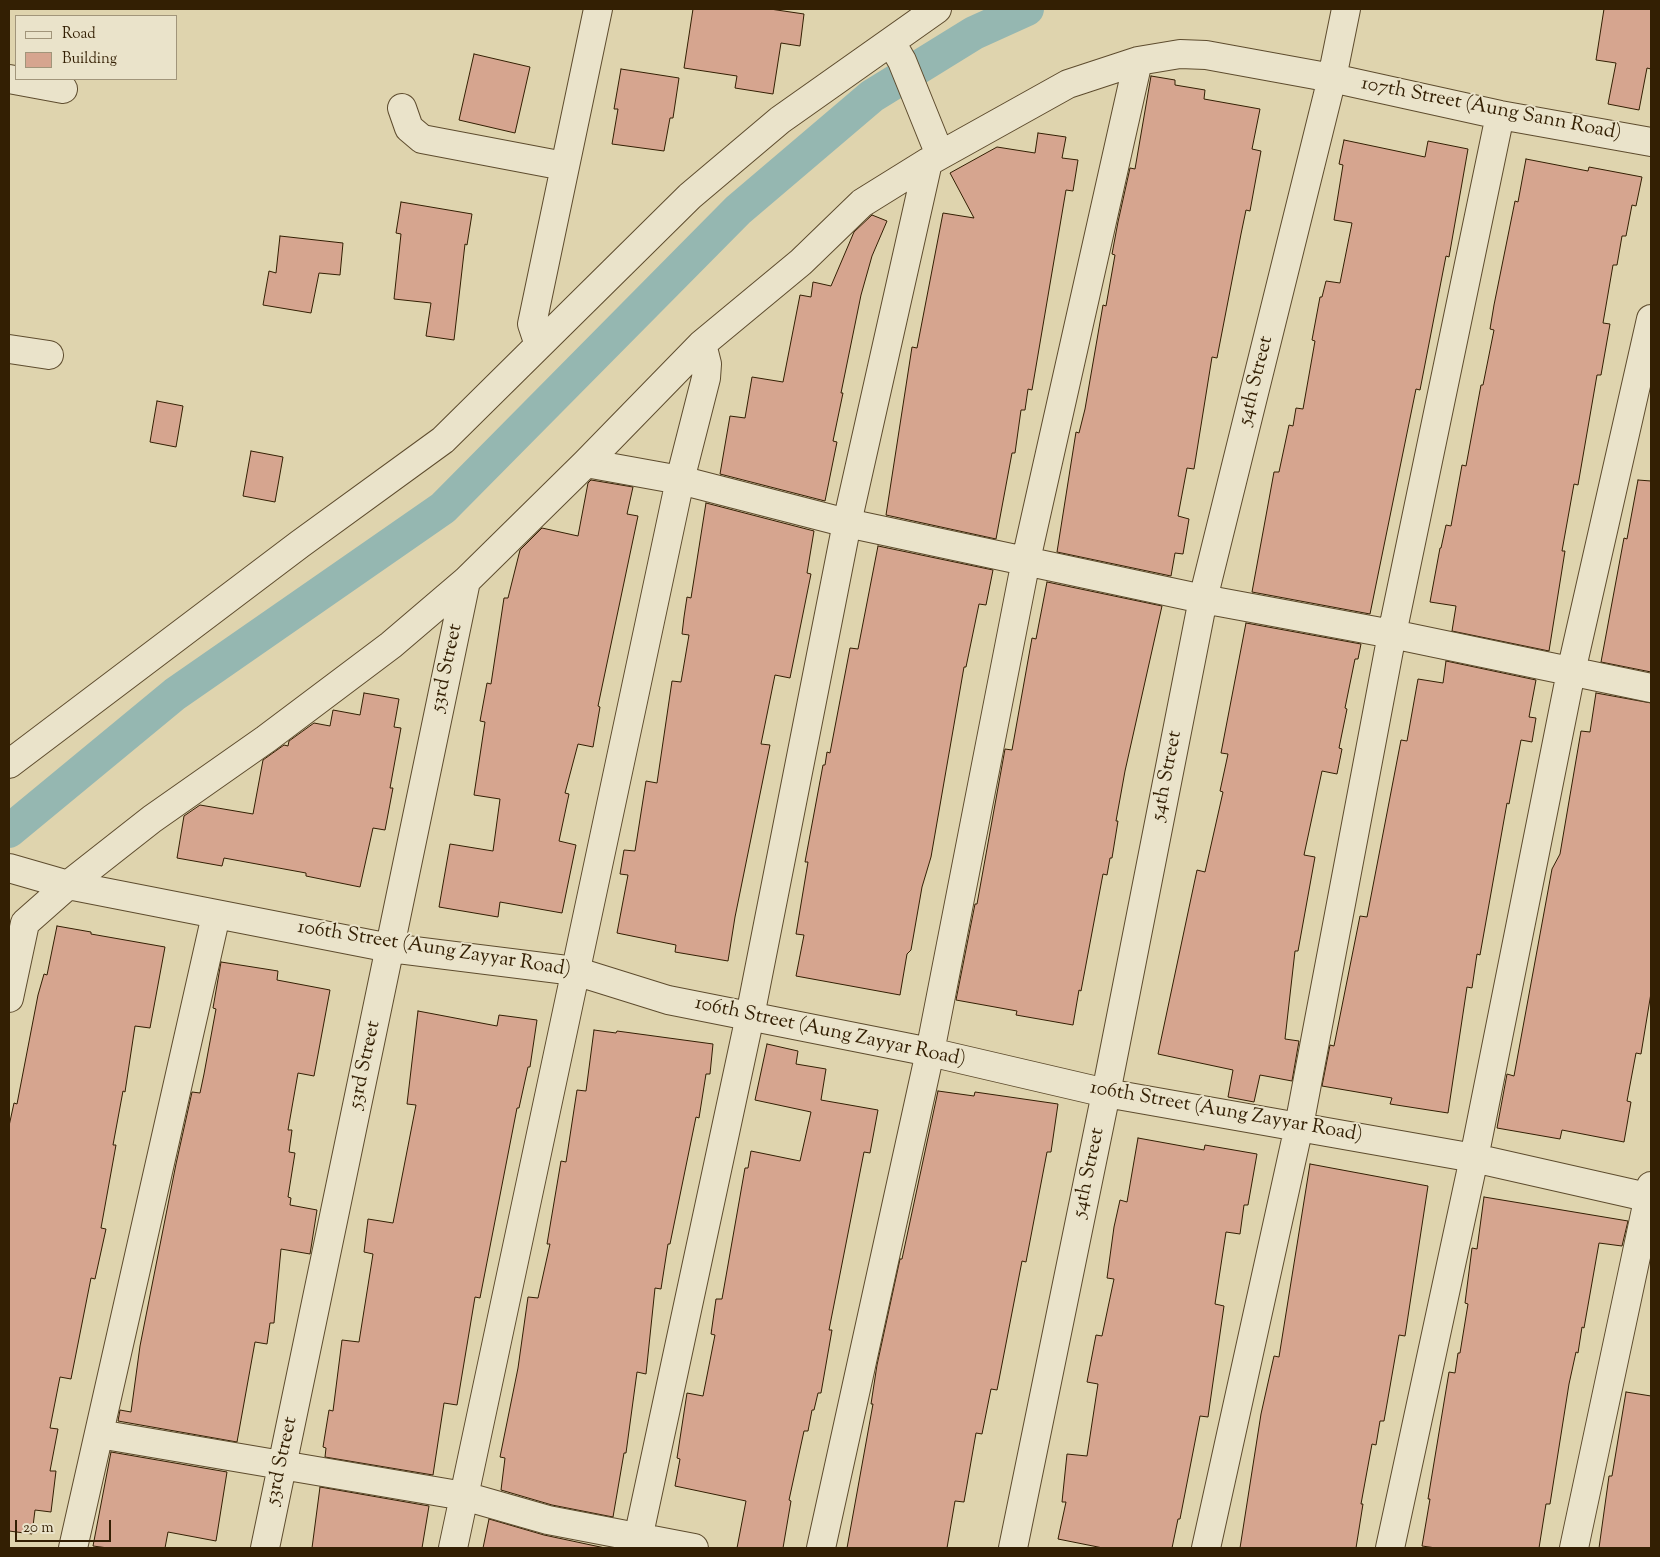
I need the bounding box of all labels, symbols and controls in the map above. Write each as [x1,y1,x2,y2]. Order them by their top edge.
legend [15,15,178,80]
text: Road [62,24,96,45]
text: Building [62,49,117,70]
street label: 107th Street (Aung Sann Road) [1359,73,1623,147]
street label: 54th Street [1234,334,1280,428]
street label: 53rd Street [427,622,469,714]
street label: 54th Street [1148,729,1188,823]
street label: 106th Street (Aung Zayyar Road) [296,917,572,983]
street label: 106th Street (Aung Zayyar Road) [692,993,968,1073]
street label: 53rd Street [345,1019,387,1111]
street label: 106th Street (Aung Zayyar Road) [1088,1077,1364,1149]
street label: 54th Street [1069,1126,1111,1220]
street label: 53rd Street [262,1415,304,1507]
scale bar [18,1510,114,1542]
text: 20 m [23,1518,54,1539]

